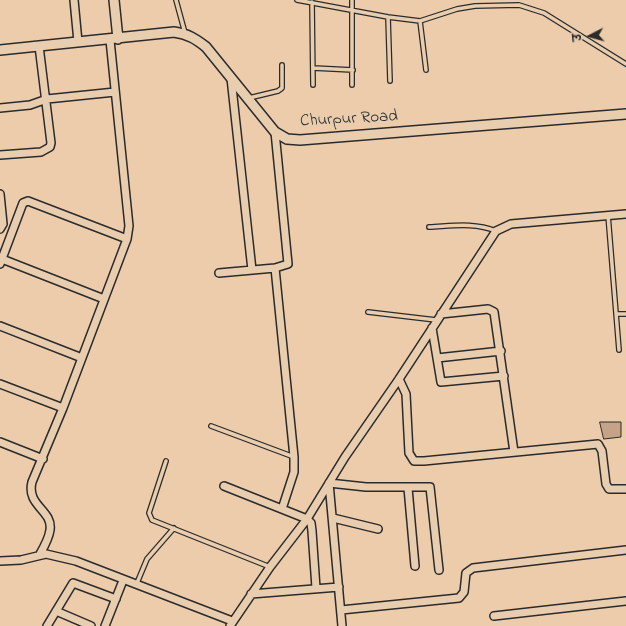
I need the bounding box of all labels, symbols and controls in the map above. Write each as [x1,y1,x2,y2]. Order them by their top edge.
north arrow [570,16,610,56]
text: उ [570,33,586,42]
street label: Churpur Road [300,107,398,133]

